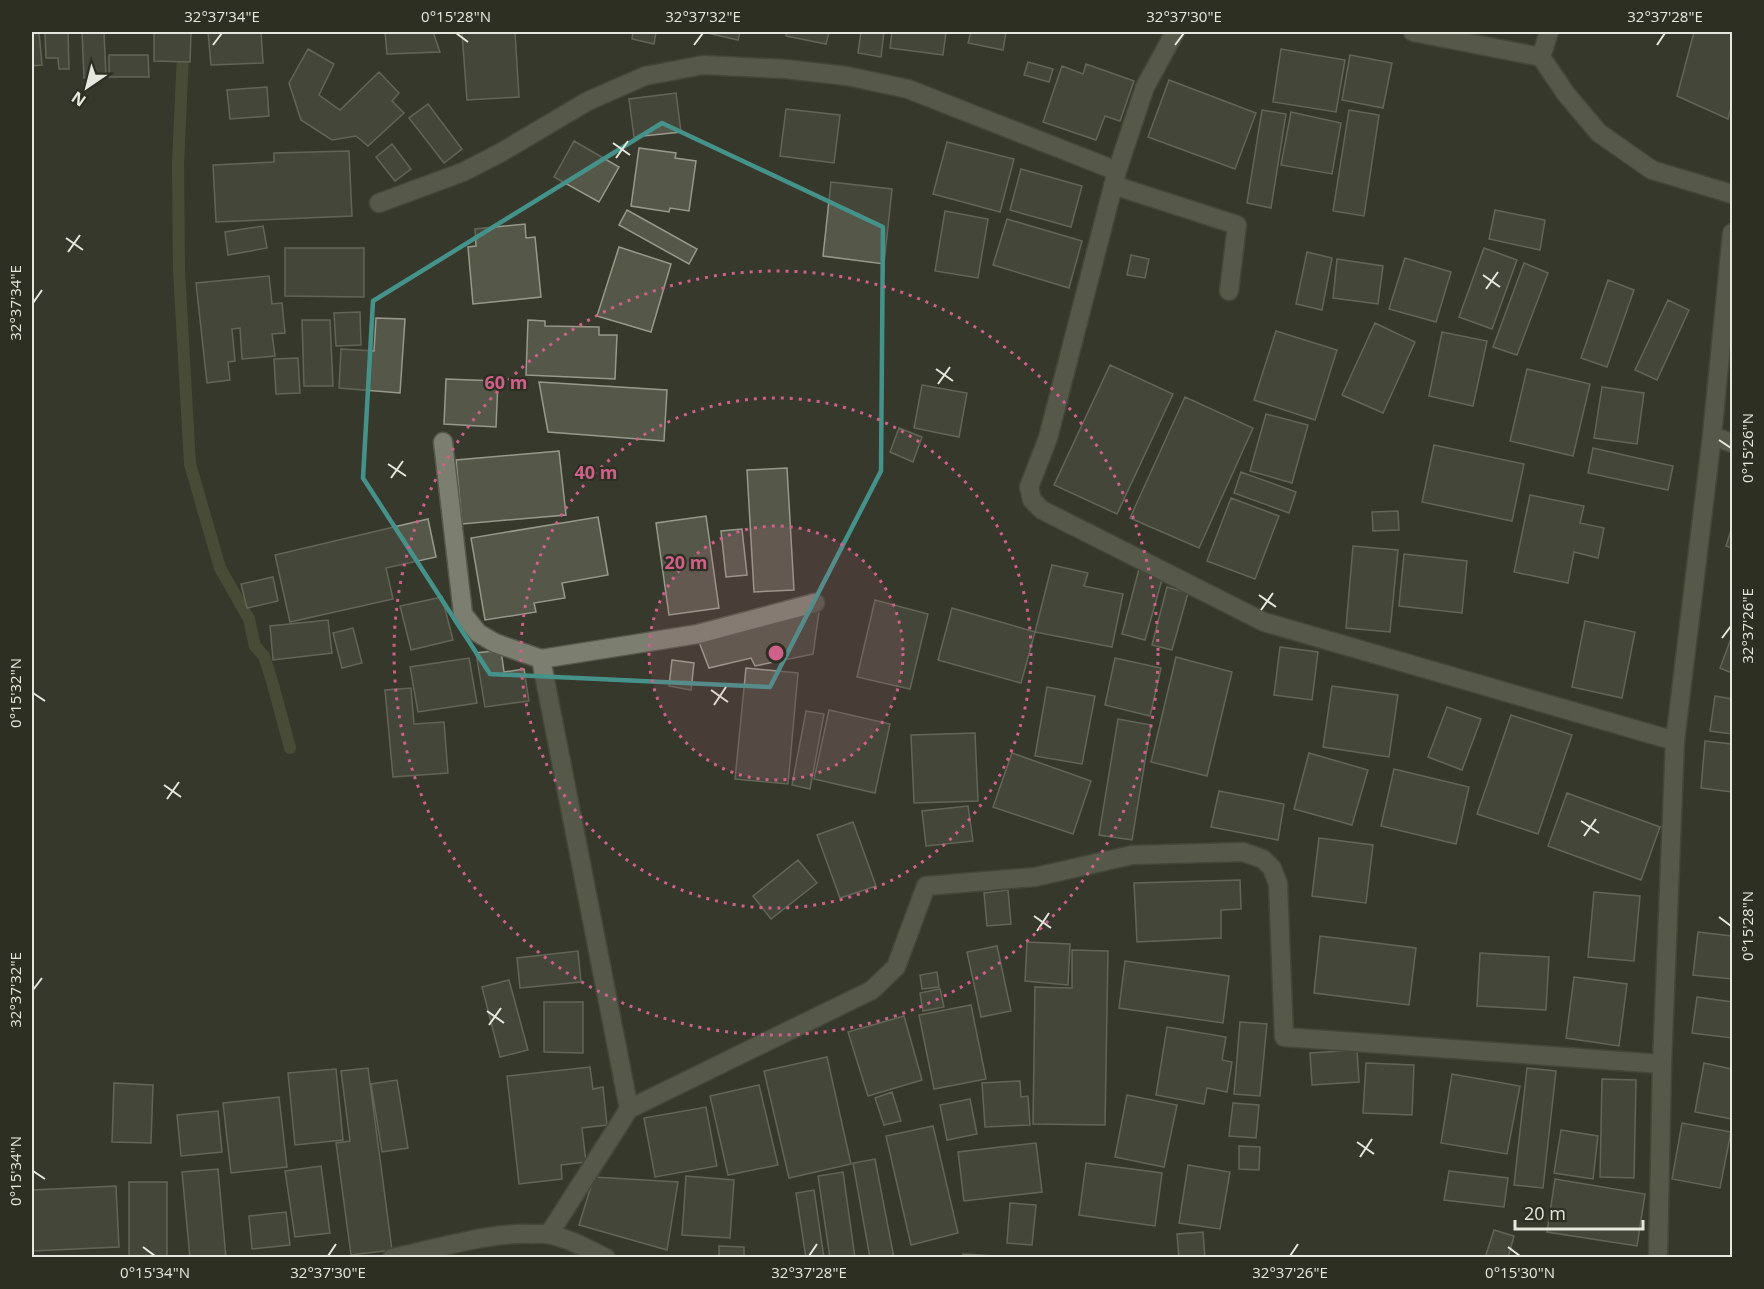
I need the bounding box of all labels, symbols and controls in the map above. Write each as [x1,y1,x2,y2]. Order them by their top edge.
text: 32°37'34"E [184,6,260,26]
text: 0°15'28"N [421,6,491,26]
text: 32°37'32"E [665,6,741,26]
text: 32°37'30"E [1146,6,1222,26]
text: 32°37'28"E [1627,6,1703,26]
north arrow [57,57,117,117]
text: N [67,87,90,112]
text: 32°37'34"E [5,265,25,341]
text: 60 m [485,370,527,394]
text: 0°15'26"N [1737,413,1757,483]
text: 40 m [575,460,617,484]
text: 20 m [665,550,707,574]
text: 32°37'26"E [1737,588,1757,664]
centre of rings [766,643,786,663]
text: 0°15'32"N [5,658,25,728]
text: 0°15'28"N [1737,891,1757,961]
text: 32°37'32"E [5,952,25,1028]
text: 0°15'34"N [5,1136,25,1206]
scale bar [1515,1193,1642,1231]
text: 20 m [1524,1201,1566,1225]
text: 0°15'34"N [120,1262,190,1282]
text: 32°37'30"E [290,1262,366,1282]
text: 32°37'28"E [771,1262,847,1282]
text: 32°37'26"E [1252,1262,1328,1282]
text: 0°15'30"N [1485,1262,1555,1282]

